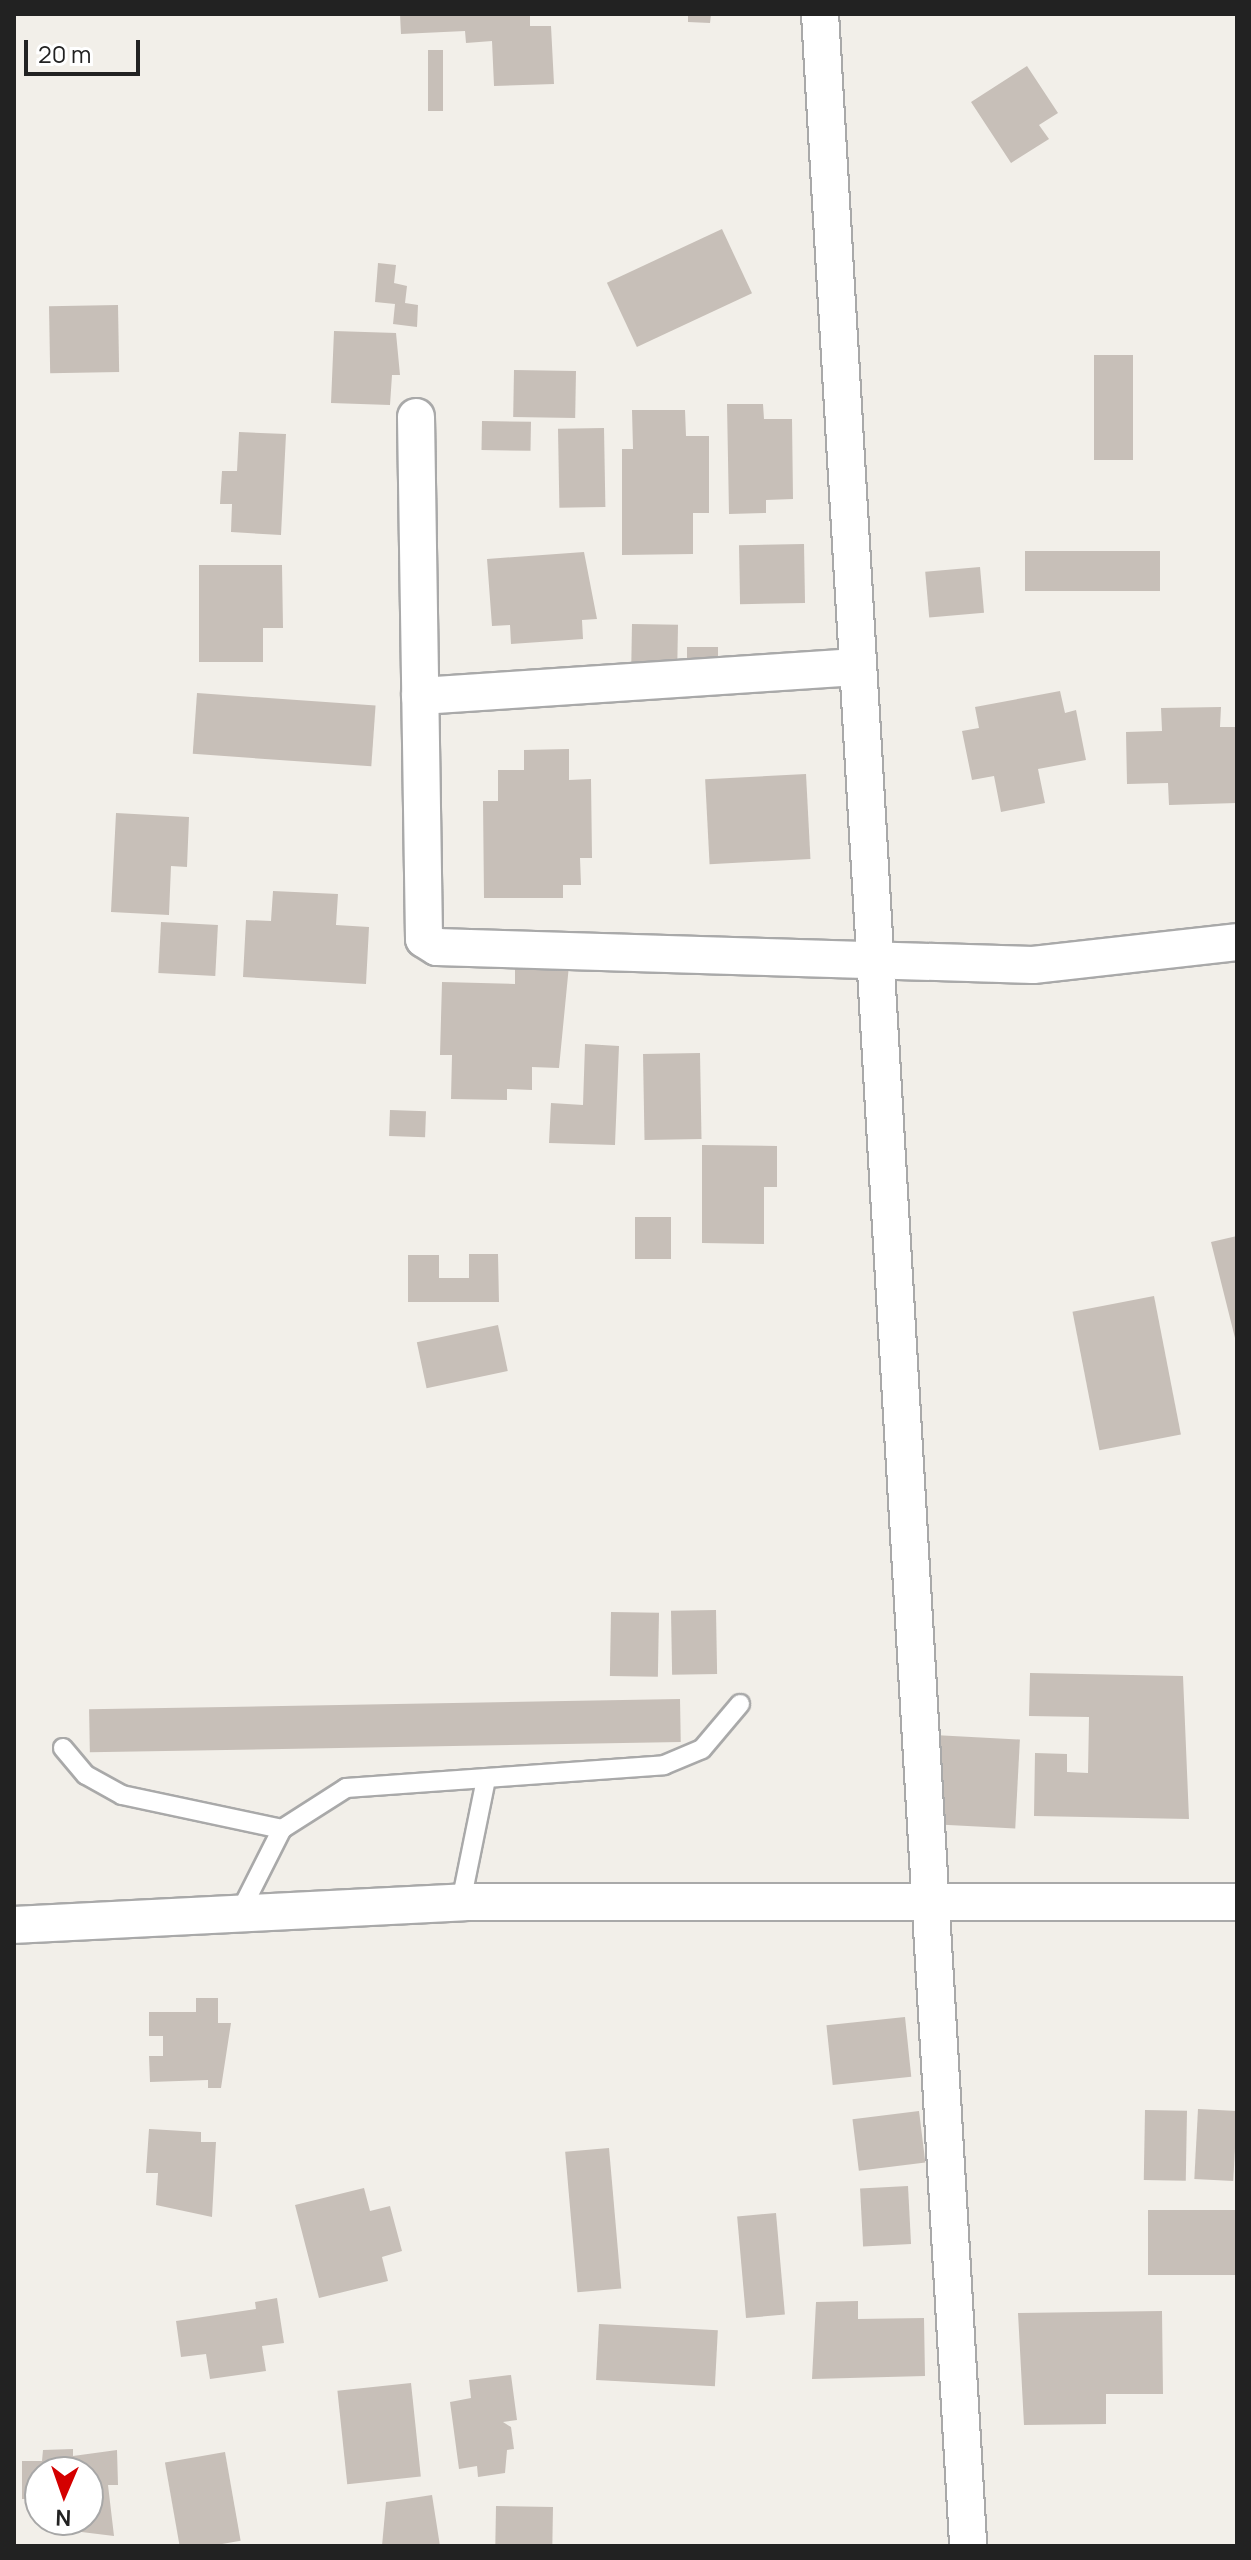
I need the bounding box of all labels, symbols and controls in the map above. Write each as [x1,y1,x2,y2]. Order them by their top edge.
scale bar [28,24,144,74]
text: 20 m [38,37,91,70]
north arrow [24,2456,104,2536]
text: N [55,2503,72,2533]

